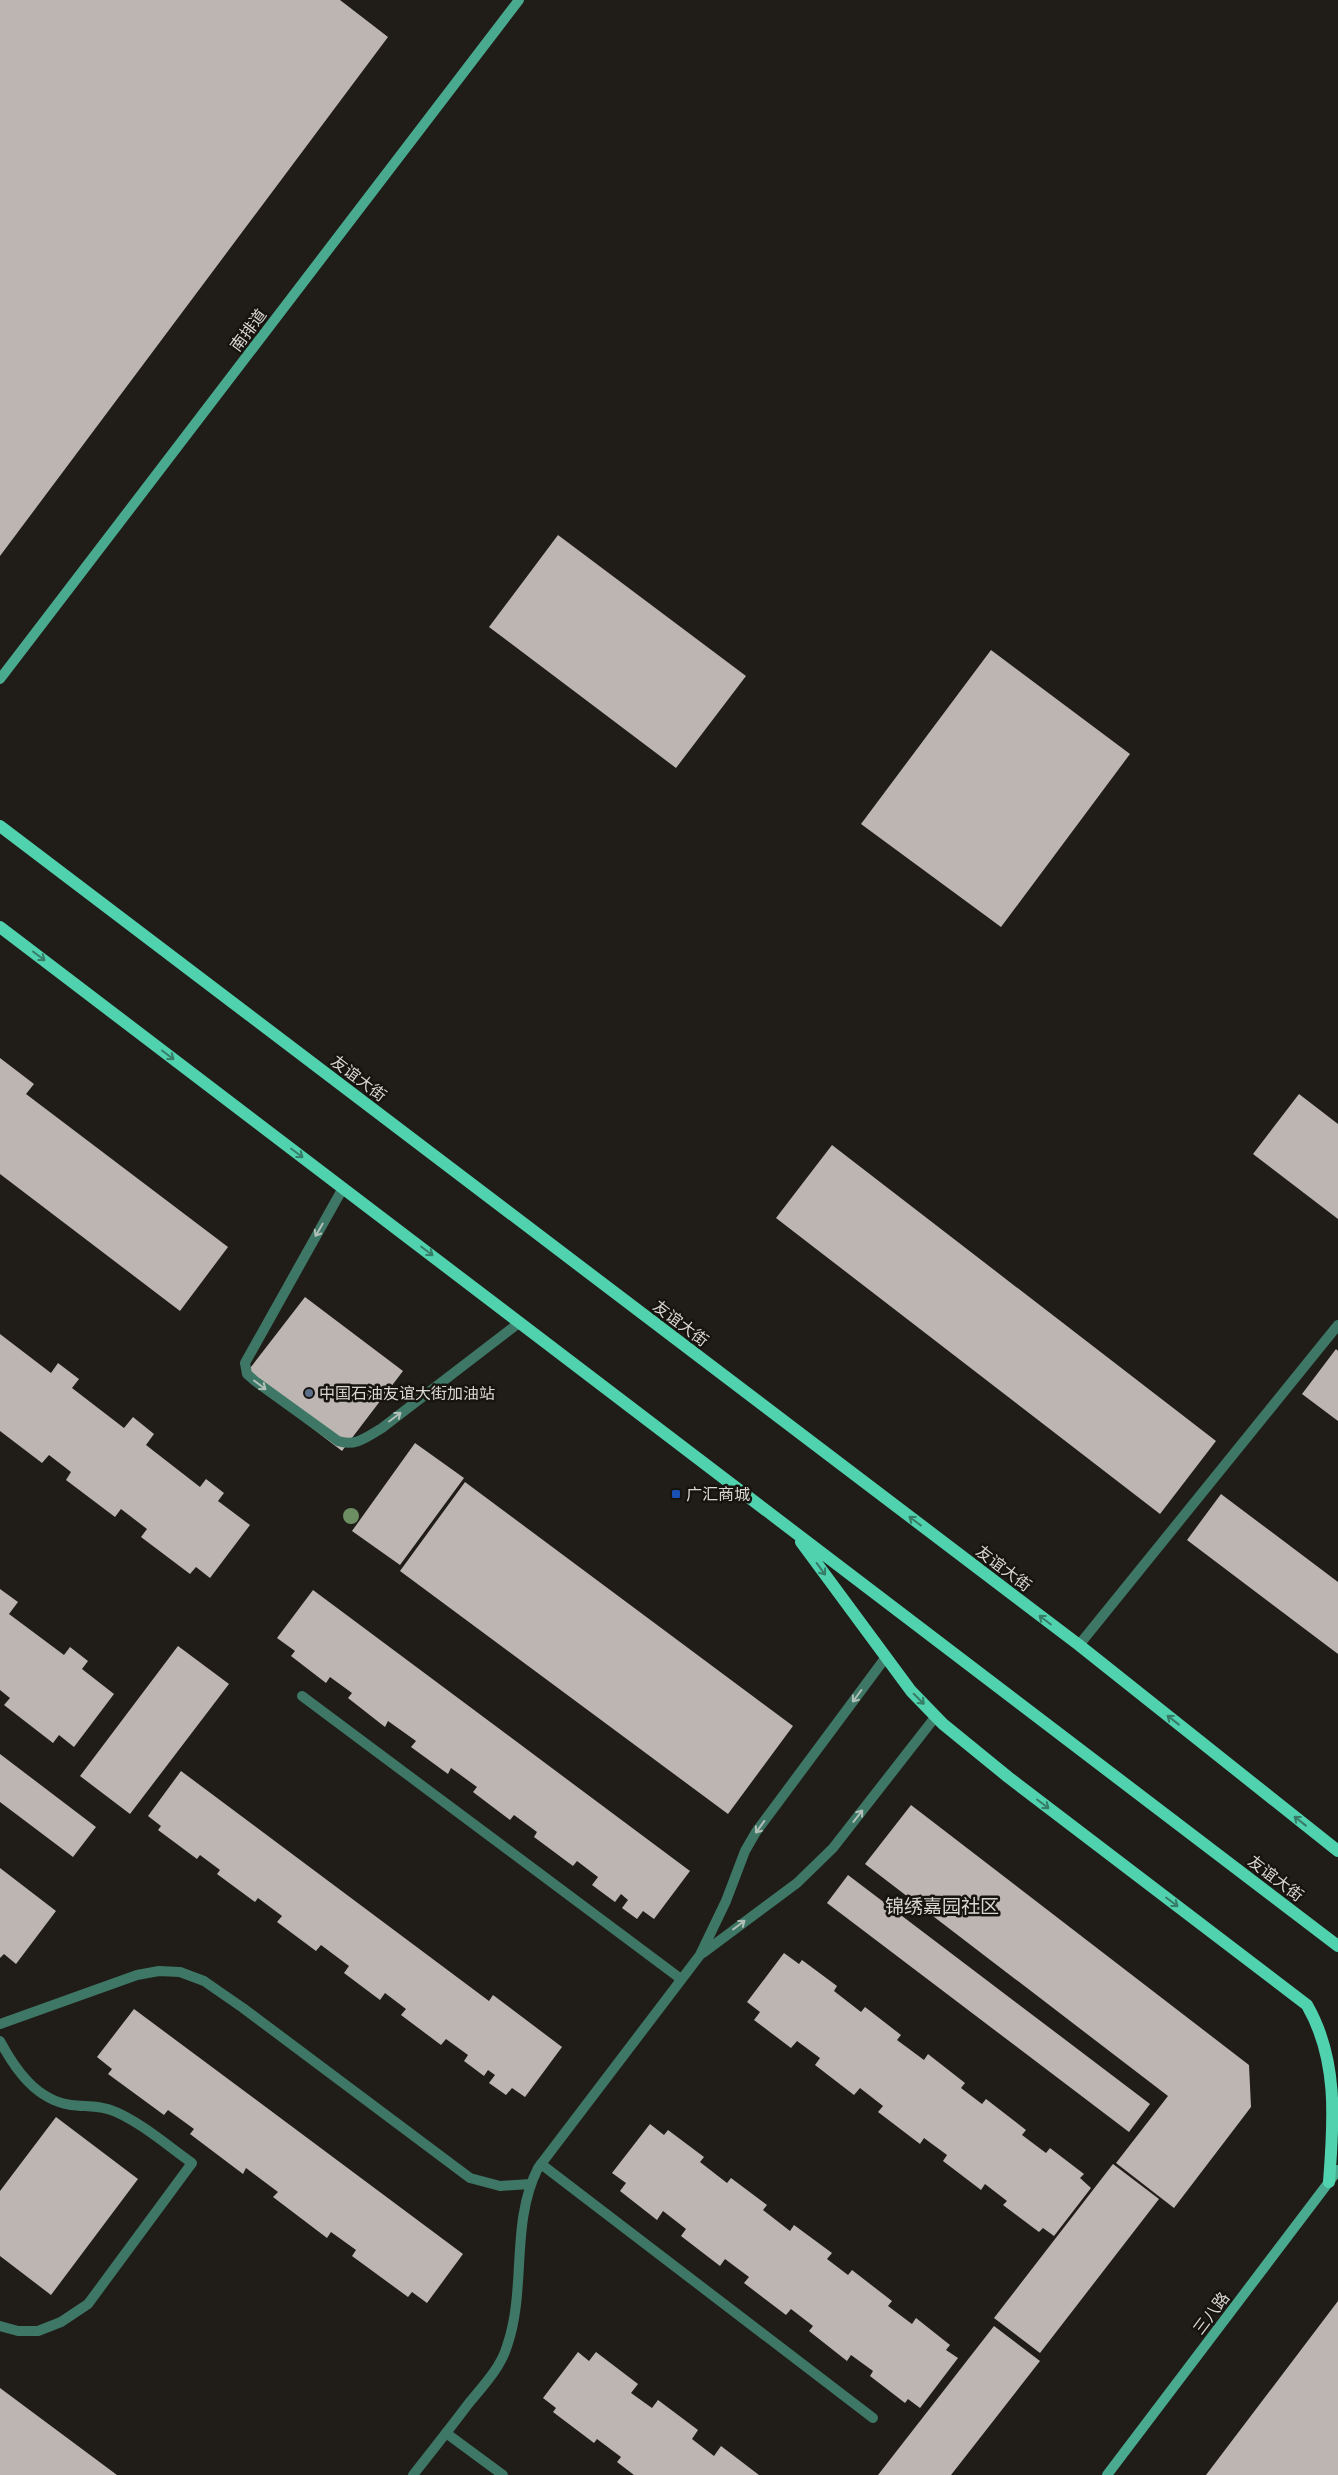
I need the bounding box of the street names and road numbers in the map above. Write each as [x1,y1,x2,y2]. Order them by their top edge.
street label: 南排道 [225,304,272,356]
street label: 友谊大街 [326,1050,391,1107]
street label: 友谊大街 [648,1295,713,1352]
street label: 友谊大街 [971,1540,1036,1597]
street label: 友谊大街 [1243,1850,1308,1907]
street label: 三八路 [1188,2287,1235,2339]

